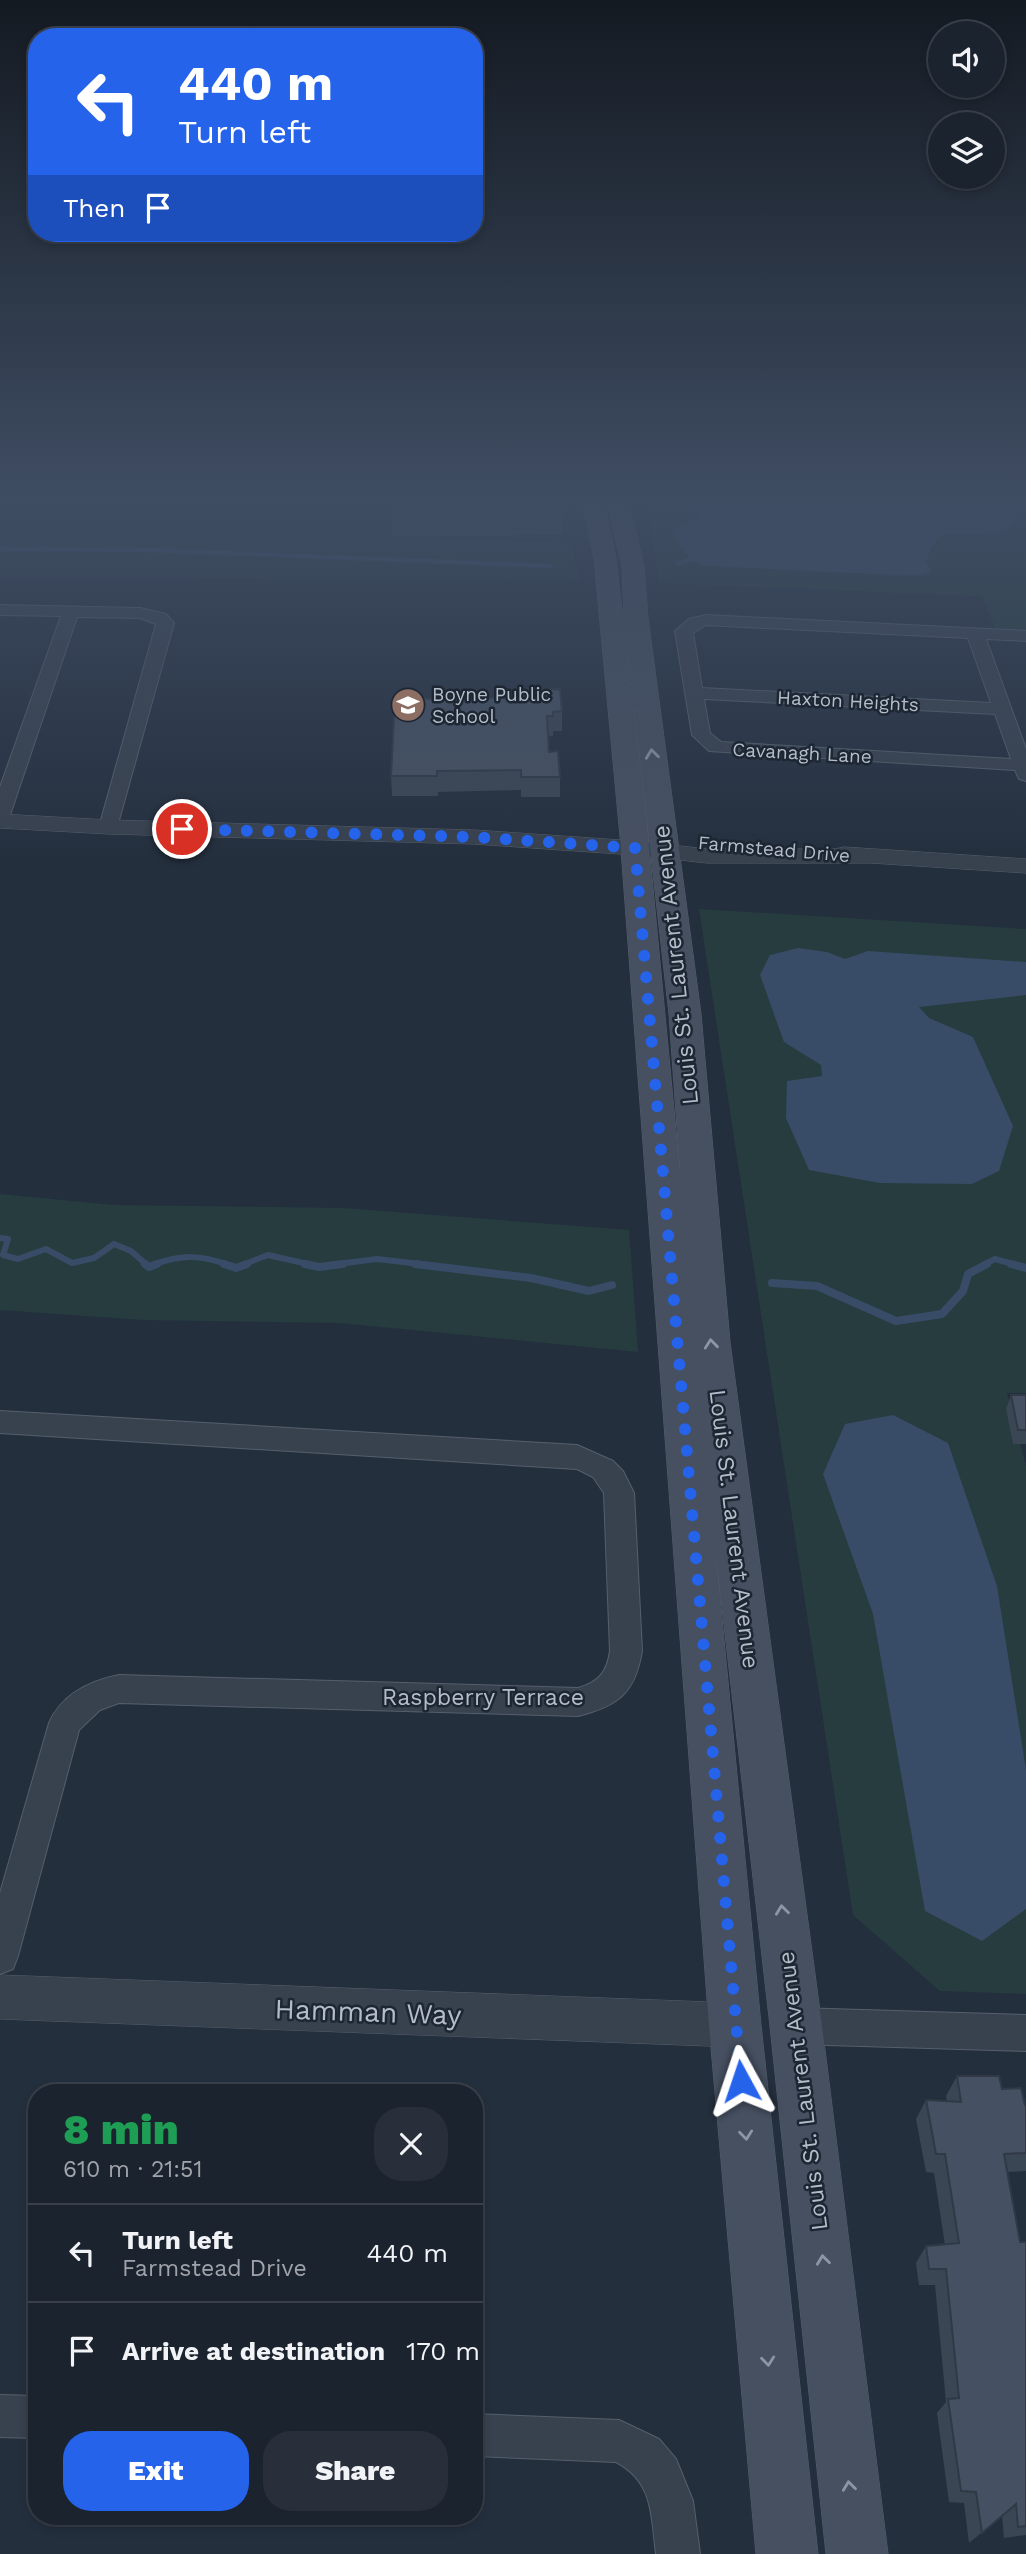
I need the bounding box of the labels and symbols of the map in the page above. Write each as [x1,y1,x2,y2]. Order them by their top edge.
place label: Boyne Public School [432,683,551,728]
school or university icon: Boyne Public School [389,686,427,724]
street label: Haxton Heights [777,686,919,716]
street label: Cavanagh Lane [732,738,872,768]
one-way arrow [645,748,660,759]
pin [152,799,212,859]
street label: Louis St. Laurent Avenue [648,824,704,1106]
street label: Farmstead Drive [697,831,851,867]
one-way arrow [704,1338,719,1349]
street label: Louis St. Laurent Avenue [703,1388,765,1670]
street label: Raspberry Terrace [382,1684,584,1711]
one-way arrow [774,1904,789,1916]
street label: Louis St. Laurent Avenue [772,1950,834,2232]
street label: Hamman Way [274,1992,463,2032]
position arrow [704,2044,778,2118]
one-way arrow [738,2130,753,2141]
one-way arrow [816,2254,831,2265]
one-way arrow [760,2356,775,2367]
one-way arrow [841,2480,856,2492]

